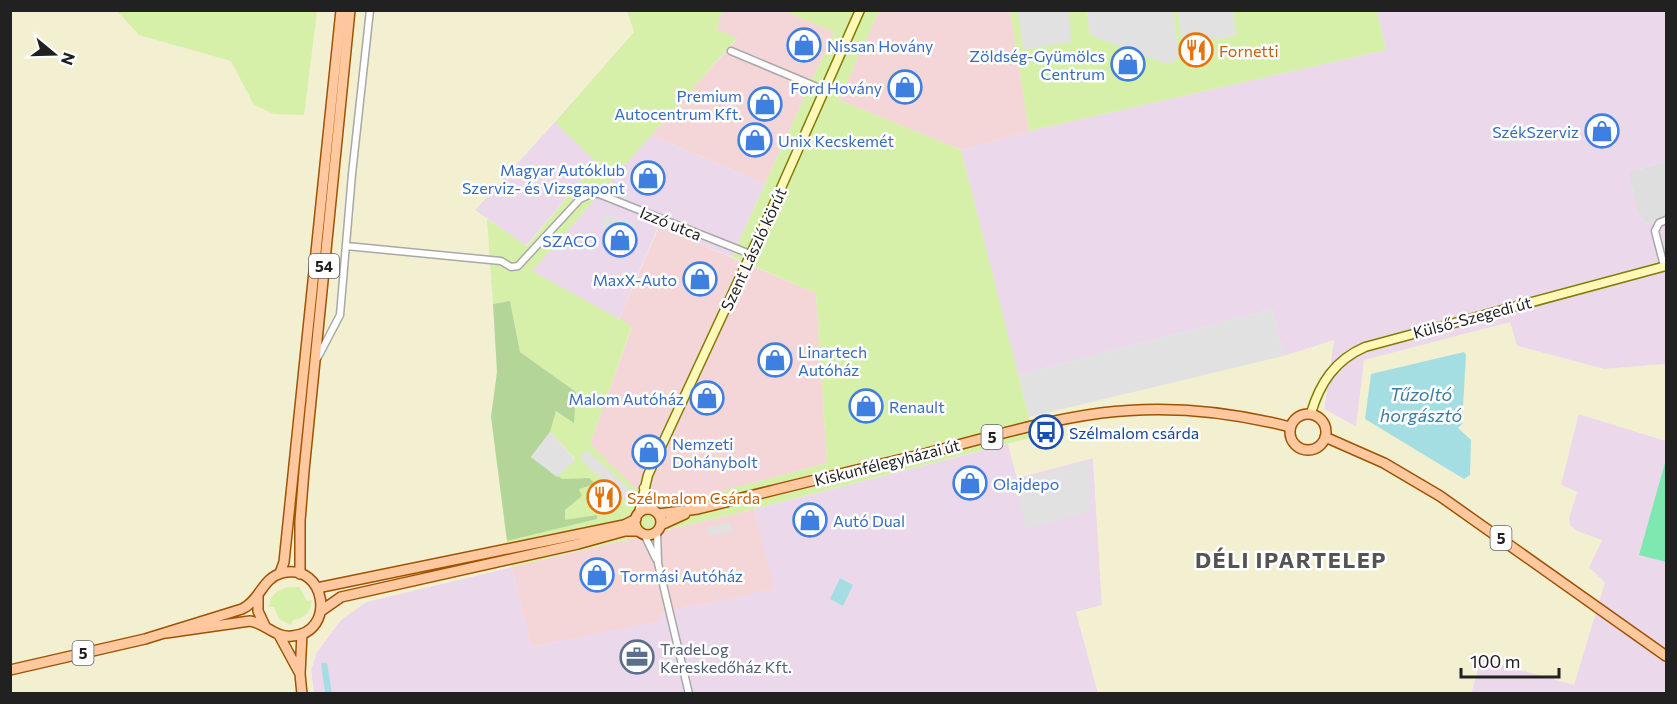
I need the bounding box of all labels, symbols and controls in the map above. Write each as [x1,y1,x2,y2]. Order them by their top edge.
north arrow [24,24,84,84]
shop icon: Nissan Hovány [786,27,822,63]
restaurant icon: Fornetti [1178,32,1214,68]
place label: Nissan Hovány [827,36,933,55]
place label: Fornetti [1219,41,1279,60]
place label: Zöldség-Gyümölcs Centrum [969,46,1105,83]
shop icon: Zöldség-Gyümölcs Centrum [1110,46,1146,82]
text: N [58,50,80,68]
shop icon: Ford Hovány [887,69,923,105]
place label: Ford Hovány [790,78,882,97]
place label: Premium Autocentrum Kft. [614,86,742,123]
shop icon: Premium Autocentrum Kft. [747,86,783,122]
shop icon: SzékSzerviz [1584,113,1620,149]
shop icon: Unix Kecskemét [737,122,773,158]
place label: SzékSzerviz [1492,122,1579,141]
place label: Unix Kecskemét [778,131,894,150]
place label: Magyar Autóklub Szerviz- és Vizsgapont [462,160,625,197]
shop icon: Magyar Autóklub Szerviz- és Vizsgapont [630,160,666,196]
street label: Szent László körút [716,184,790,314]
street label: Izzó utca [637,202,705,244]
shop icon: SZACO [602,222,638,258]
place label: SZACO [542,231,597,250]
road number: 54 [309,254,339,278]
shop icon: MaxX-Auto [682,261,718,297]
place label: MaxX-Auto [593,270,677,289]
street label: Külső-Szegedi út [1411,292,1534,342]
shop icon: Linartech Autóház [757,342,793,378]
place label: Linartech Autóház [798,342,867,379]
shop icon: Malom Autóház [689,380,725,416]
water label: Tűzoltó horgásztó [1380,383,1462,426]
shop icon: Renault [848,388,884,424]
place label: Malom Autóház [569,389,684,408]
place label: Renault [889,397,945,416]
bus stop icon: Szélmalom csárda [1028,414,1064,450]
place label: Szélmalom csárda [1069,423,1199,442]
road number: 5 [982,425,1002,449]
shop icon: Nemzeti Dohánybolt [631,434,667,470]
place label: Nemzeti Dohánybolt [672,434,758,471]
street label: Kiskunfélegyházai út [812,435,962,489]
shop icon: Olajdepo [952,465,988,501]
place label: Olajdepo [993,474,1059,493]
restaurant icon: Szélmalom Csárda [586,479,622,515]
place label: Szélmalom Csárda [627,488,760,507]
shop icon: Autó Dual [792,502,828,538]
place label: Autó Dual [833,511,905,530]
road number: 5 [1490,526,1512,550]
district label: DÉLI IPARTELEP [1195,546,1387,573]
shop icon: Tormási Autóház [579,557,615,593]
place label: Tormási Autóház [620,566,743,585]
office icon: TradeLog Kereskedőház Kft. [619,639,655,675]
place label: TradeLog Kereskedőház Kft. [660,639,792,676]
road number: 5 [72,641,94,665]
scale bar [1461,641,1558,679]
text: 100 m [1470,650,1520,672]

